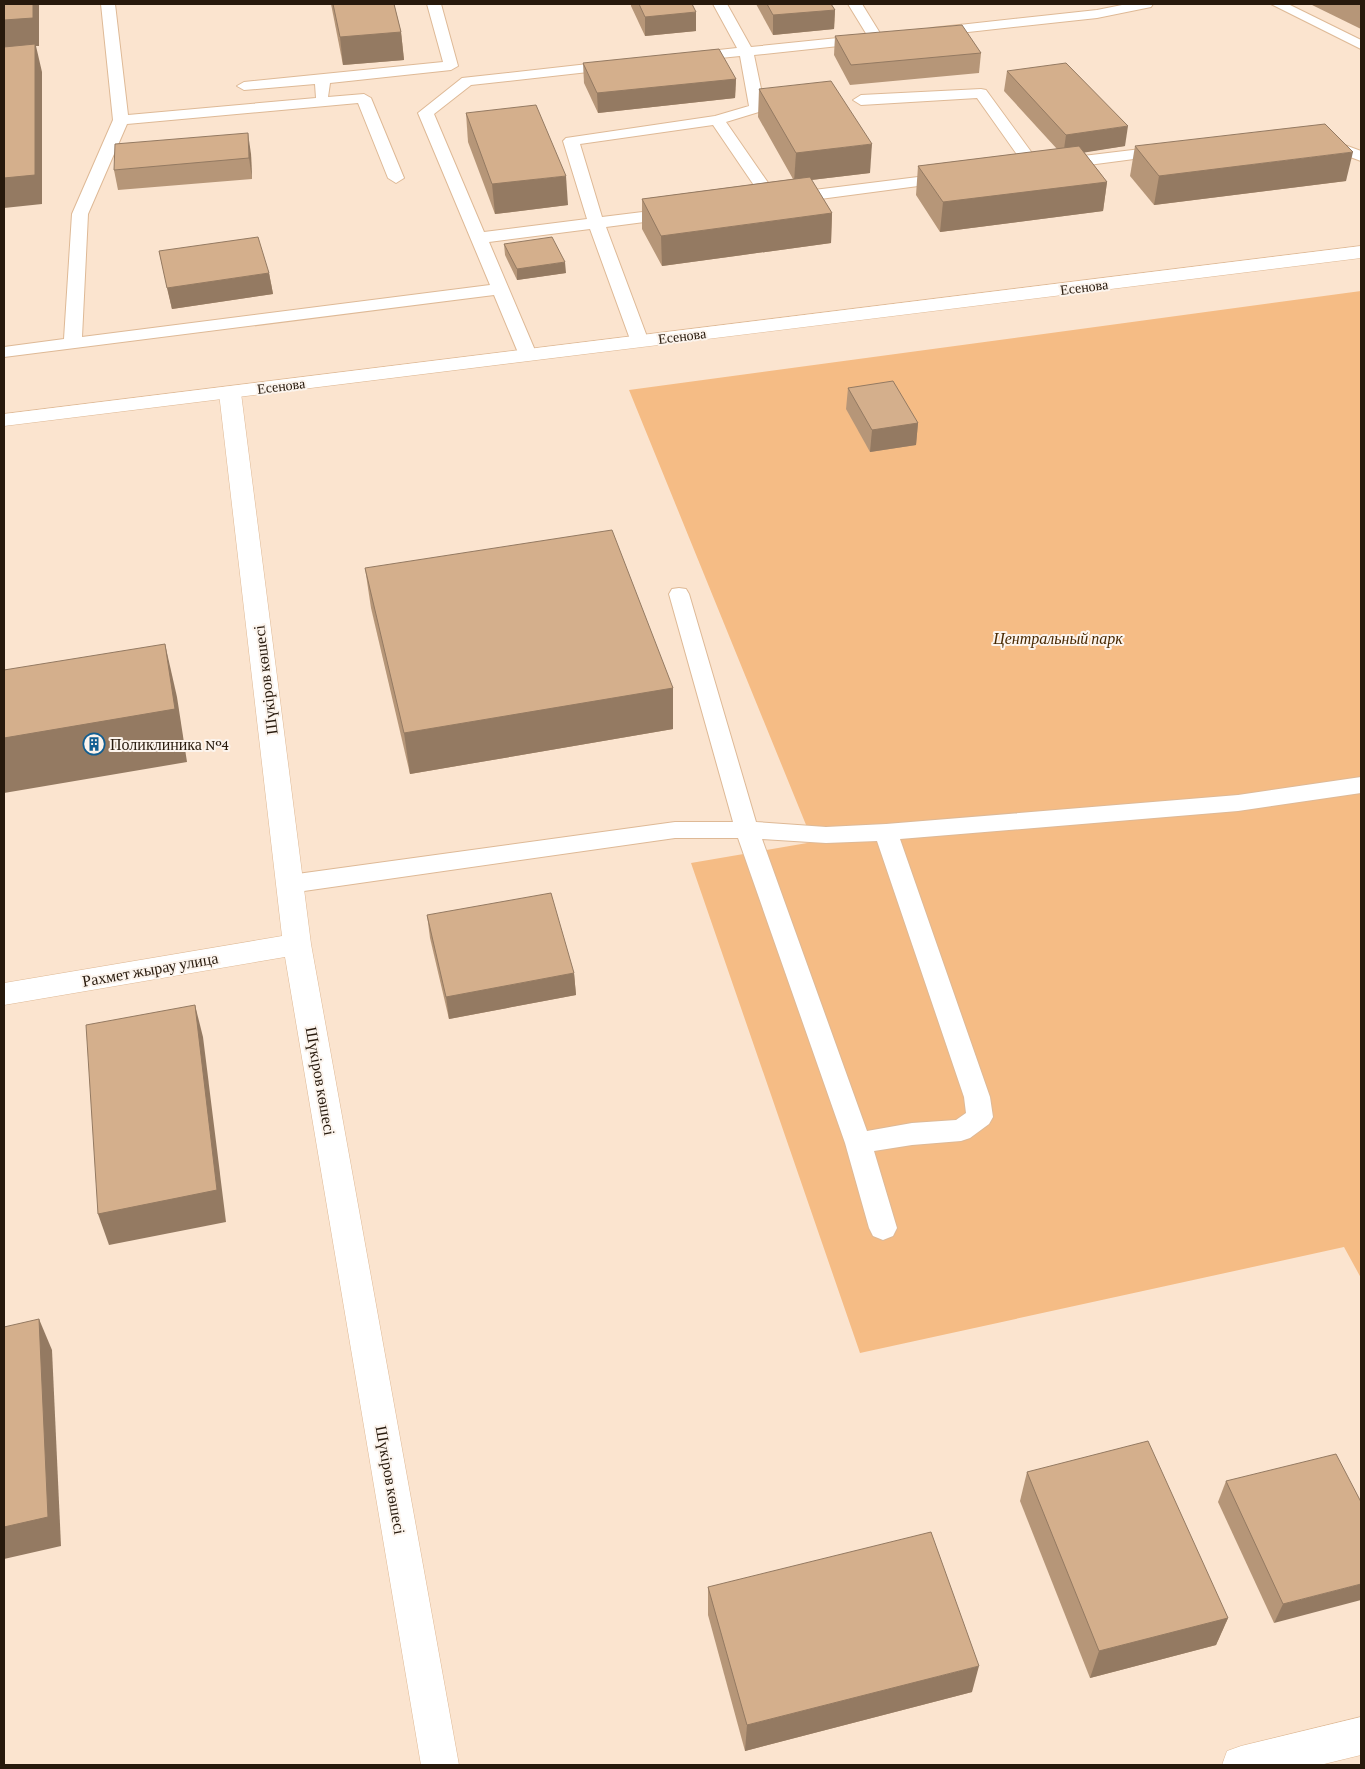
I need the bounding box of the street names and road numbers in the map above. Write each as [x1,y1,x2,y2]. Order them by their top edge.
street label: Есенова [1059,276,1110,298]
street label: Есенова [657,325,708,347]
street label: Есенова [256,375,307,397]
street label: Шүкіров көшесі [250,624,282,736]
street label: Рахмет жырау улица [81,949,220,991]
street label: Шүкіров көшесі [302,1025,339,1137]
street label: Шүкіров көшесі [372,1424,409,1536]

